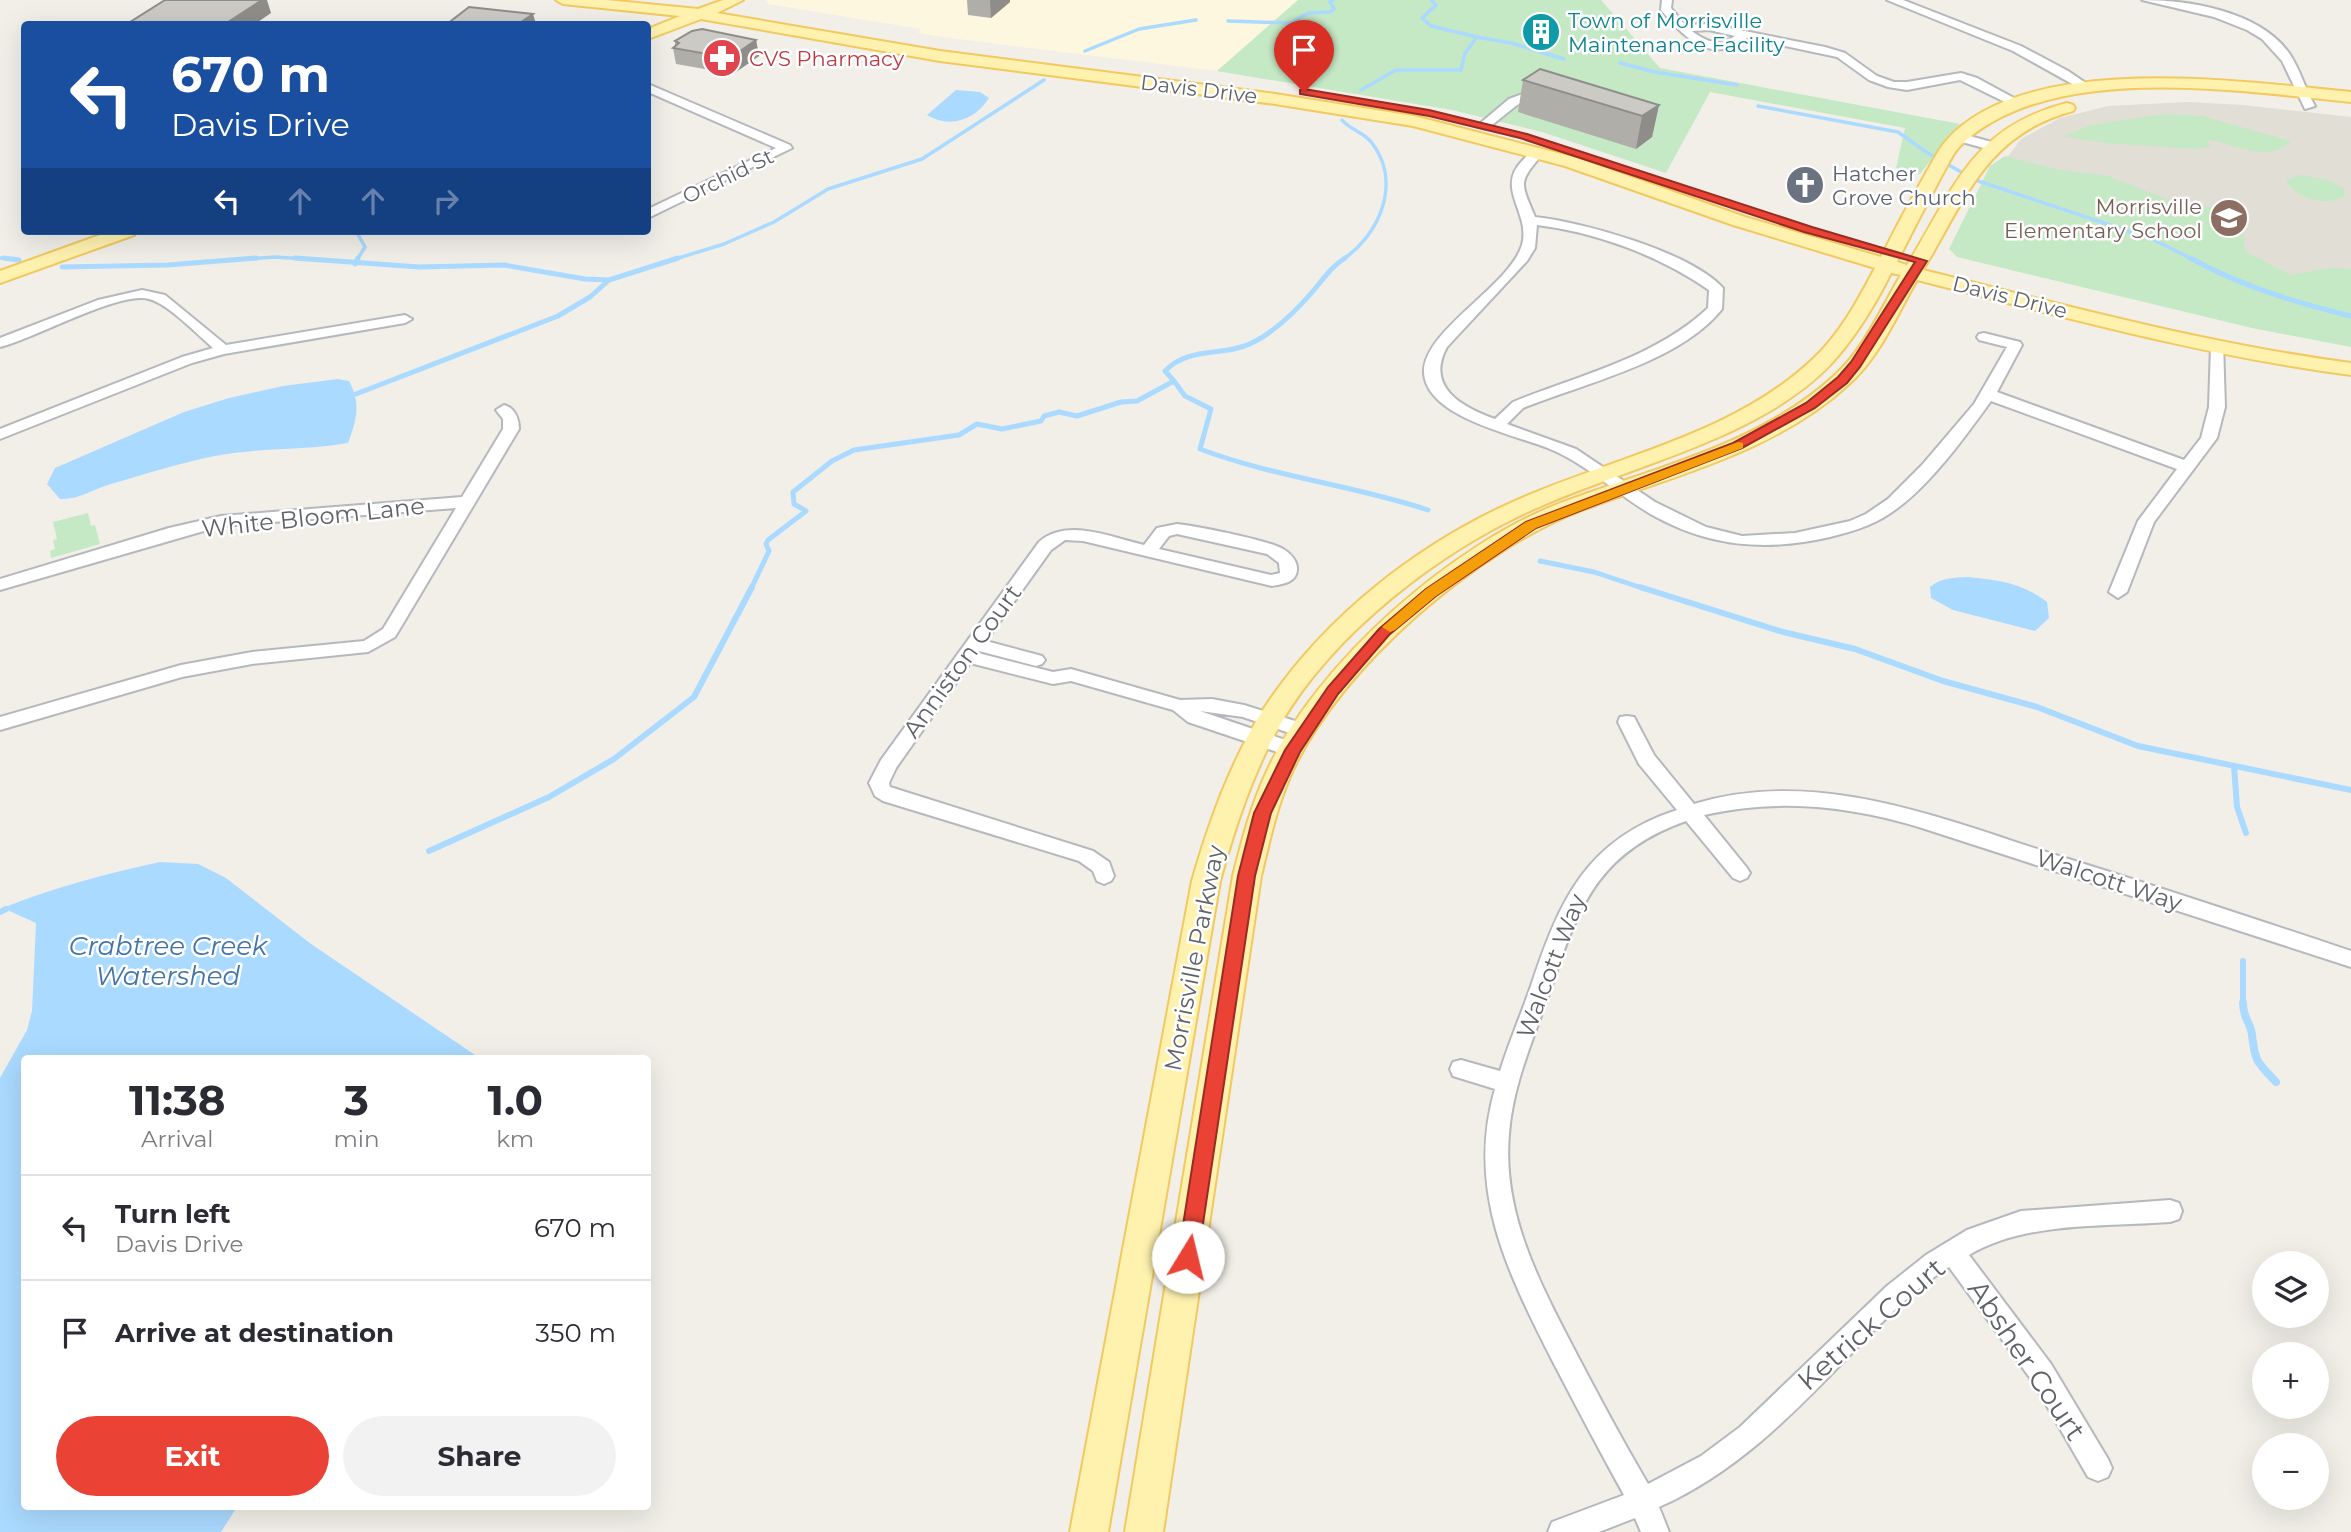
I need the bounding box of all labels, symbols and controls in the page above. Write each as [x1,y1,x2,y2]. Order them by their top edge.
place label: Town of Morrisville Maintenance Facility [1568,8,1785,57]
building icon: Town of Morrisville Maintenance Facility [1520,11,1562,53]
pin [1274,20,1334,92]
icon: arrive [1285,31,1323,69]
pharmacy icon: CVS Pharmacy [701,37,743,79]
text: 670 m [171,45,330,104]
place label: CVS Pharmacy [749,46,905,71]
icon: left [56,49,147,140]
street label: Davis Drive [1139,69,1259,109]
text: Davis Drive [171,105,350,144]
street label: Orchid St [678,143,778,209]
place label: Hatcher Grove Church [1832,161,1976,210]
church icon: Hatcher Grove Church [1784,164,1826,206]
icon: left [208,182,246,220]
icon: ahead [281,182,319,220]
icon: ahead [354,182,392,220]
icon: right [427,182,465,220]
place label: Morrisville Elementary School [2004,194,2202,243]
school or university icon: Morrisville Elementary School [2208,197,2250,239]
street label: Davis Drive [1950,271,2070,323]
street label: White Bloom Lane [200,491,426,543]
street label: Anniston Court [897,579,1027,743]
street label: Morrisville Parkway [1158,843,1230,1073]
street label: Walcott Way [2032,843,2186,917]
street label: Walcott Way [1510,890,1592,1042]
water label: Crabtree Creek Watershed [69,930,269,992]
text: 11:38 [129,1074,226,1126]
text: 3 [344,1074,369,1126]
text: 1.0 [488,1074,543,1126]
text: Arrival [141,1125,214,1153]
text: min [333,1125,380,1153]
text: km [496,1125,534,1153]
text: Turn left [115,1198,231,1230]
icon: left [56,1209,94,1247]
text: 670 m [534,1212,616,1244]
position arrow [1151,1220,1225,1294]
text: Davis Drive [115,1230,243,1258]
street label: Ketrick Court [1790,1251,1952,1397]
map controls [2252,1251,2329,1510]
button: layers [2252,1251,2329,1328]
street label: Absher Court [1961,1274,2093,1446]
icon: arrive [56,1314,94,1352]
text: Arrive at destination [115,1317,394,1349]
text: 350 m [535,1317,616,1349]
button: + [2252,1342,2329,1419]
button: Exit [56,1416,329,1496]
button: Share [343,1416,616,1496]
button: − [2252,1433,2329,1510]

